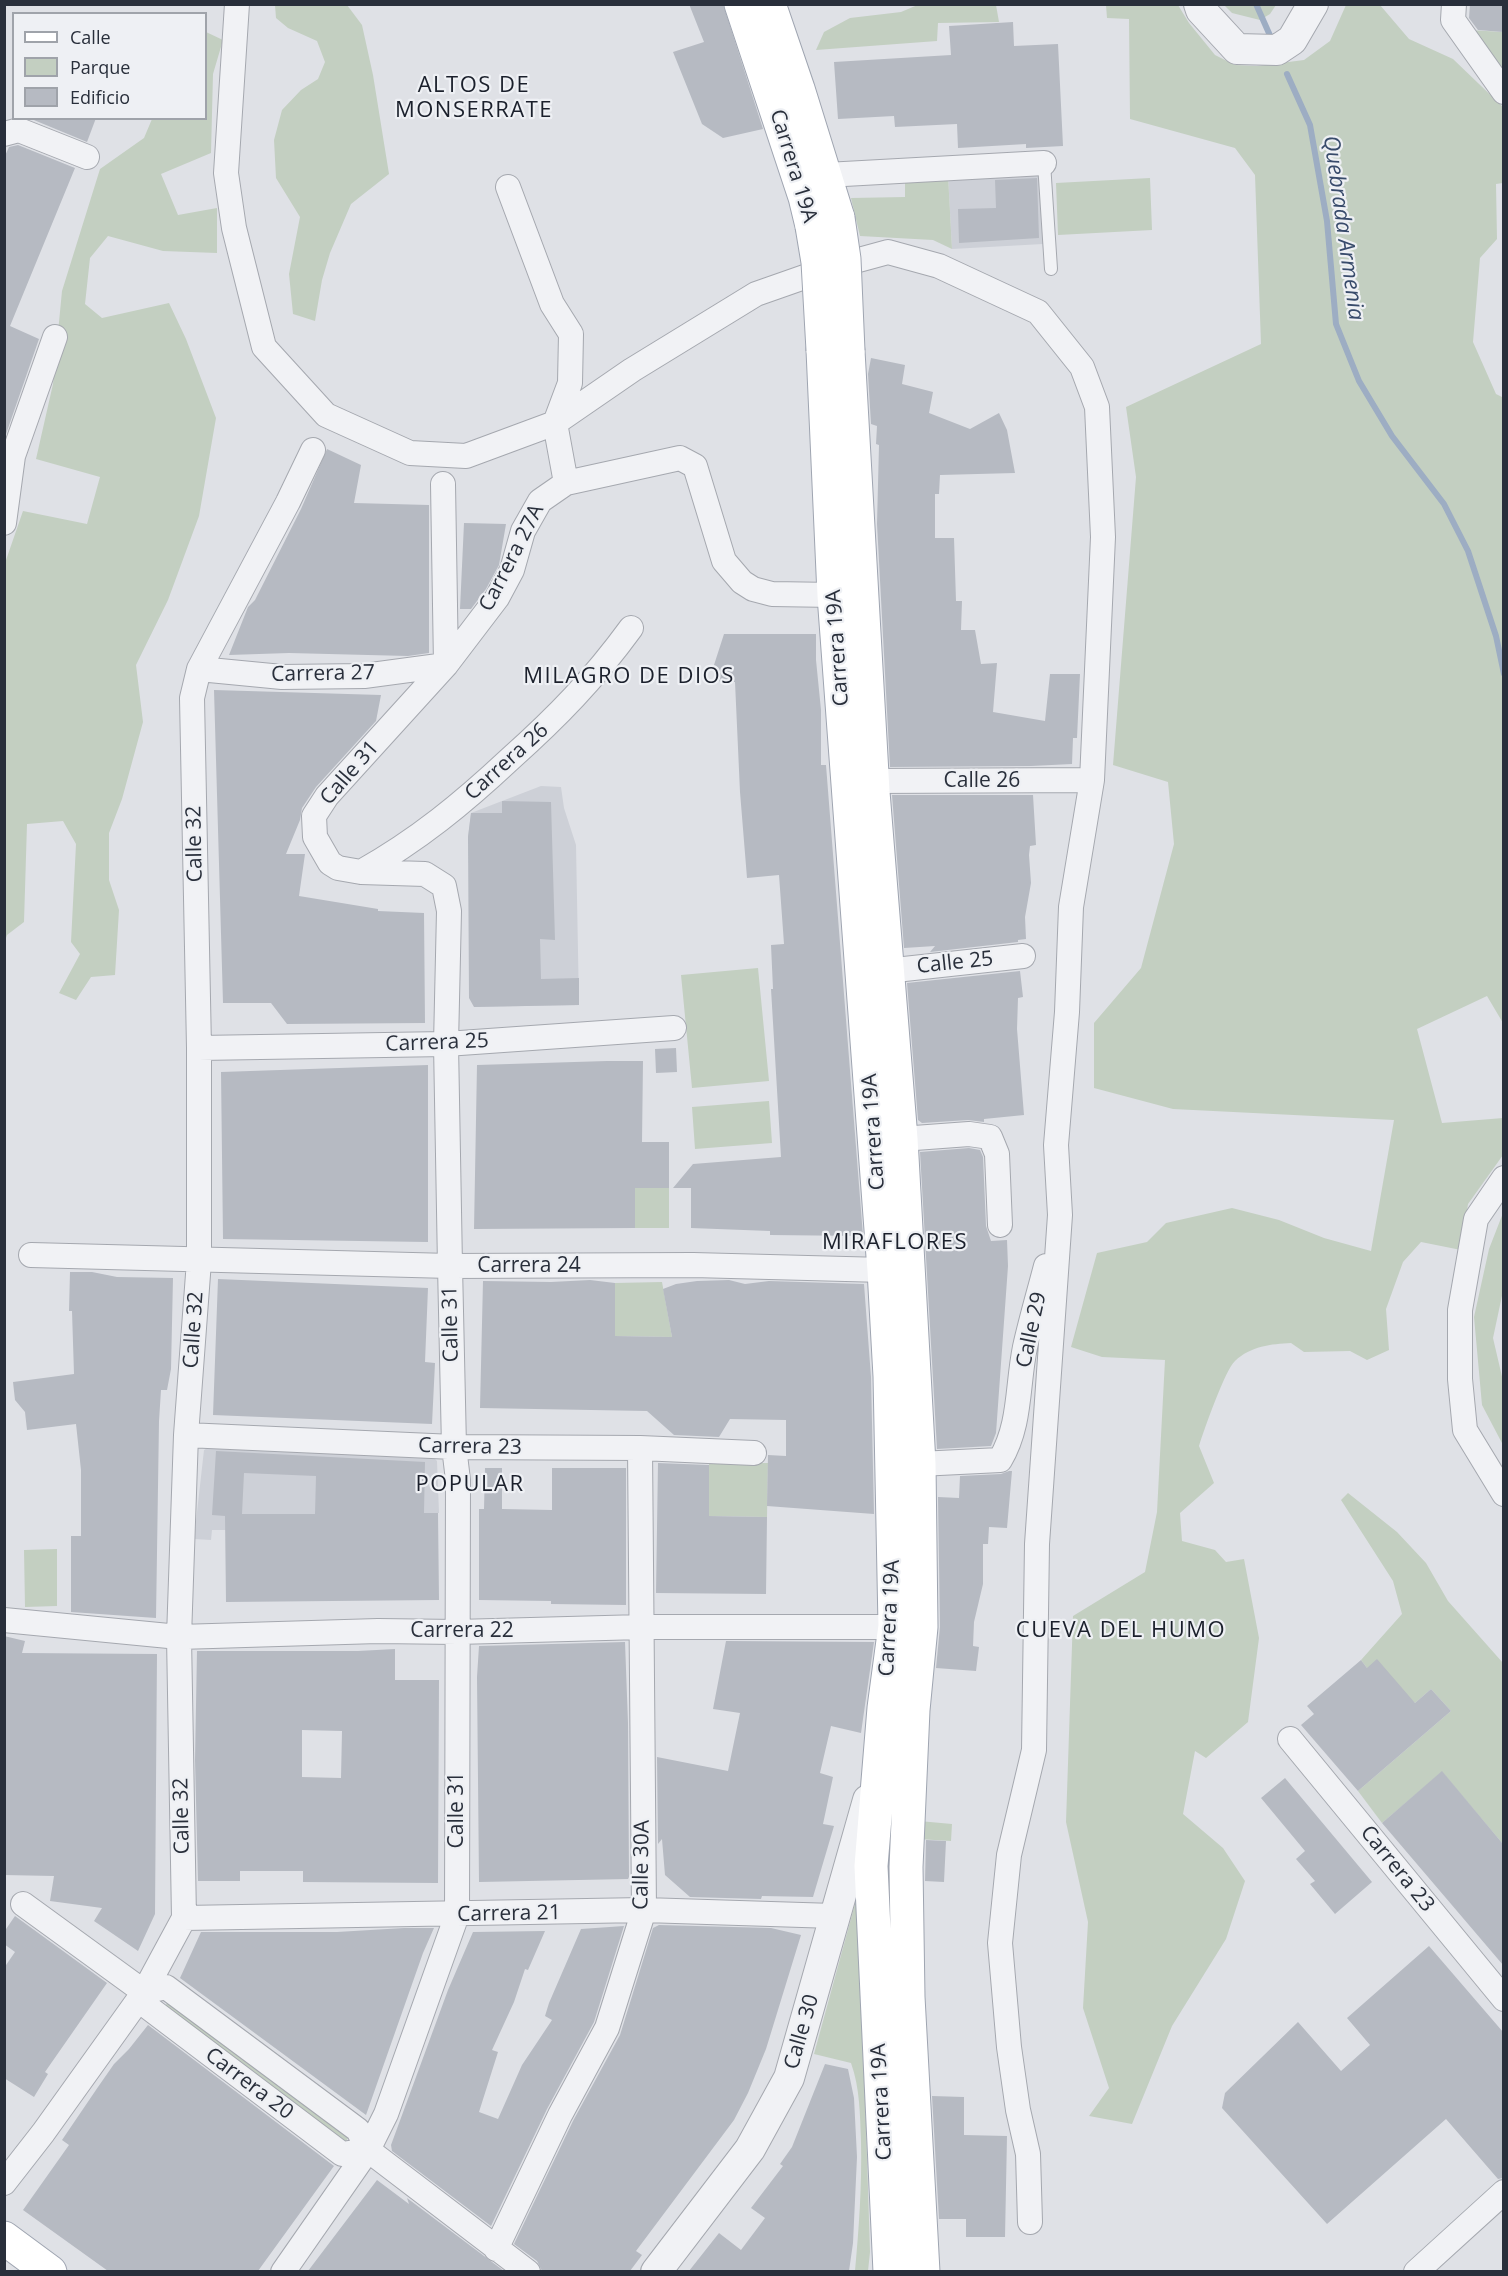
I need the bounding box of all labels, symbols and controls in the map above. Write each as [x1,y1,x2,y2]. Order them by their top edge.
legend [12,12,207,120]
text: Calle [70,25,111,49]
text: Parque [70,55,130,79]
district label: ALTOS DE MONSERRATE [395,73,553,124]
text: Edificio [70,85,130,109]
street label: Carrera 19A [764,106,822,226]
water label: Quebrada Armenia [1317,134,1369,322]
street label: Carrera 27A [474,500,550,616]
street label: Carrera 19A [821,589,855,707]
street label: Carrera 27 [271,660,375,688]
district label: MILAGRO DE DIOS [523,664,735,690]
street label: Carrera 26 [460,718,554,806]
street label: Calle 31 [315,736,385,810]
street label: Calle 26 [944,768,1020,794]
street label: Calle 32 [182,805,208,883]
street label: Calle 25 [916,946,994,980]
street label: Carrera 25 [385,1029,489,1057]
street label: Carrera 19A [857,1073,891,1191]
district label: MIRAFLORES [822,1230,968,1256]
street label: Carrera 24 [477,1253,581,1279]
street label: Calle 31 [438,1285,464,1363]
street label: Calle 29 [1012,1290,1052,1370]
street label: Calle 32 [179,1291,209,1369]
street label: Carrera 23 [418,1433,522,1461]
district label: POPULAR [415,1472,525,1498]
street label: Carrera 19A [874,1559,906,1677]
street label: Carrera 22 [410,1618,514,1644]
district label: CUEVA DEL HUMO [1016,1618,1226,1644]
street label: Calle 31 [444,1772,470,1848]
street label: Calle 32 [169,1777,195,1855]
street label: Calle 30A [629,1820,655,1910]
street label: Carrera 23 [1355,1821,1439,1917]
street label: Carrera 21 [457,1900,561,1928]
street label: Calle 30 [779,1992,825,2072]
street label: Carrera 20 [200,2043,298,2125]
street label: Carrera 19A [866,2043,898,2161]

